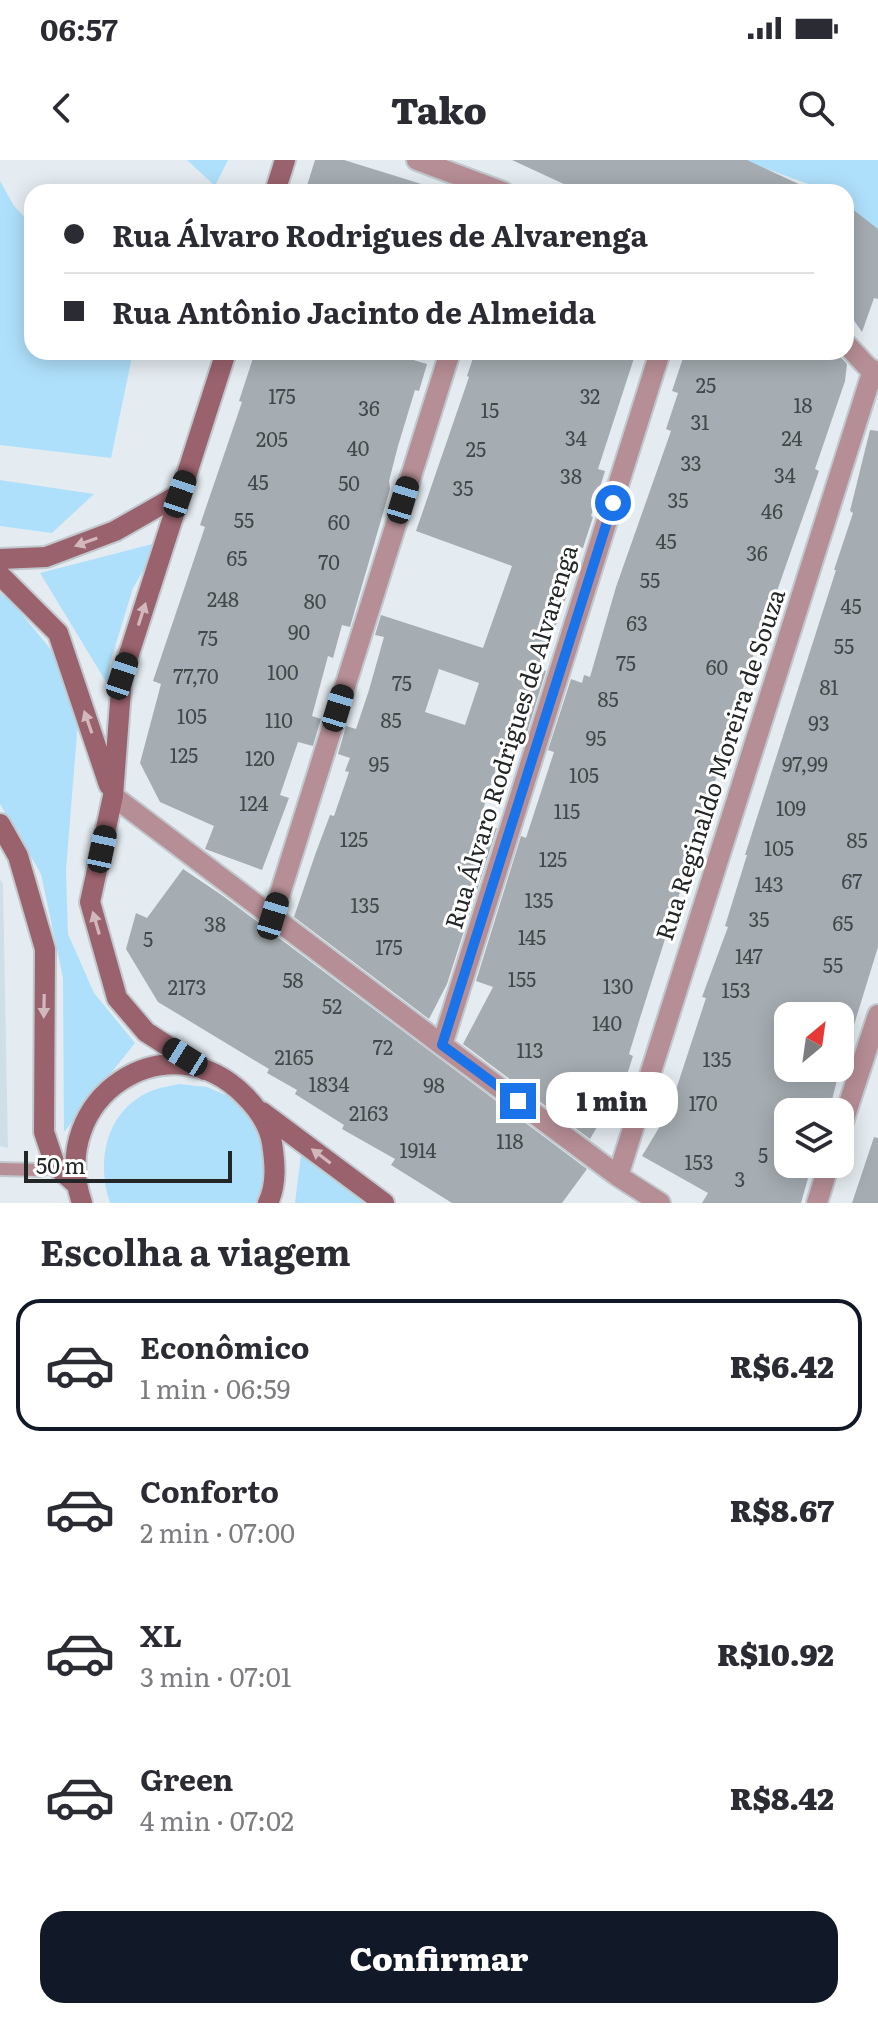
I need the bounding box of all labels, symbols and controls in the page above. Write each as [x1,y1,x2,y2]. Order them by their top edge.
text: 06:57 [40,6,118,50]
text: Tako [391,82,487,135]
icon: back [40,86,84,130]
icon: search [794,86,838,130]
text: Rua Álvaro Rodrigues de Alvarenga [112,212,648,256]
text: Rua Antônio Jacinto de Almeida [112,289,596,333]
house number: 25 [696,369,716,399]
house number: 175 [268,380,296,410]
house number: 32 [580,380,600,410]
house number: 18 [793,389,813,419]
house number: 36 [358,392,380,422]
house number: 15 [481,394,499,424]
house number: 31 [691,406,709,436]
house number: 34 [565,422,587,452]
house number: 24 [781,422,803,452]
house number: 205 [256,423,288,453]
house number: 40 [347,432,369,462]
house number: 25 [466,433,486,463]
house number: 33 [680,447,702,477]
house number: 34 [774,459,796,489]
house number: 38 [560,460,582,490]
house number: 45 [247,466,269,496]
car [161,467,199,521]
house number: 50 [338,467,360,497]
house number: 35 [453,472,473,502]
car [385,474,421,526]
house number: 35 [668,484,688,514]
route start [595,485,631,521]
house number: 46 [761,495,783,525]
house number: 55 [234,504,254,534]
house number: 60 [328,506,350,536]
house number: 45 [655,525,677,555]
one-way arrow [74,536,98,549]
house number: 36 [746,537,768,567]
street label: Rua Álvaro Rodrigues de Alvarenga [434,540,585,933]
house number: 65 [227,542,247,572]
house number: 70 [318,546,340,576]
house number: 55 [640,564,660,594]
house number: 248 [207,583,239,613]
street label: Rua Reginaldo Moreira de Souza [645,584,792,944]
house number: 80 [304,585,326,615]
house number: 45 [840,590,862,620]
one-way arrow [136,602,148,626]
house number: 63 [626,607,648,637]
house number: 90 [288,616,310,646]
house number: 75 [198,622,218,652]
house number: 55 [834,630,854,660]
house number: 75 [616,647,636,677]
car [103,649,141,703]
house number: 60 [706,651,728,681]
house number: 100 [267,656,299,686]
house number: 77,70 [173,660,219,690]
house number: 75 [392,667,412,697]
house number: 81 [819,671,839,701]
car [320,682,356,734]
house number: 85 [597,683,619,713]
house number: 105 [177,700,207,730]
house number: 110 [265,704,293,734]
house number: 85 [380,704,402,734]
house number: 93 [808,707,830,737]
one-way arrow [82,710,94,734]
house number: 95 [586,722,606,752]
house number: 125 [170,739,198,769]
house number: 120 [245,742,275,772]
house number: 95 [369,748,389,778]
house number: 97,99 [782,748,828,778]
house number: 105 [569,759,599,789]
house number: 124 [239,787,269,817]
house number: 109 [776,792,806,822]
house number: 115 [554,795,580,825]
car [85,823,119,875]
house number: 125 [340,823,368,853]
house number: 85 [846,824,868,854]
house number: 105 [764,832,794,862]
house number: 125 [539,843,567,873]
house number: 67 [842,865,862,895]
house number: 143 [754,868,784,898]
house number: 135 [524,884,554,914]
house number: 135 [350,889,380,919]
car [255,890,291,942]
house number: 35 [749,903,769,933]
house number: 65 [833,907,853,937]
house number: 38 [204,908,226,938]
one-way arrow [89,911,102,935]
house number: 145 [518,921,546,951]
house number: 5 [143,923,153,953]
house number: 175 [375,931,403,961]
house number: 147 [735,940,763,970]
house number: 55 [823,949,843,979]
house number: 155 [508,963,536,993]
house number: 58 [282,964,304,994]
house number: 130 [603,970,633,1000]
house number: 2173 [168,971,206,1001]
house number: 153 [721,974,751,1004]
house number: 52 [322,990,342,1020]
one-way arrow [38,994,50,1019]
north arrow [774,1002,854,1082]
map controls [774,1002,854,1178]
house number: 140 [592,1007,622,1037]
house number: 72 [373,1031,393,1061]
car [158,1034,212,1080]
house number: 113 [516,1034,544,1064]
house number: 2165 [274,1041,314,1071]
house number: 135 [702,1043,732,1073]
house number: 1834 [309,1068,349,1098]
house number: 98 [423,1069,445,1099]
callout: 1 min [546,1073,678,1129]
text: 1 min [577,1080,647,1119]
route end [500,1083,536,1119]
house number: 170 [688,1087,718,1117]
house number: 2163 [349,1097,389,1127]
button: layers [774,1098,854,1178]
house number: 118 [496,1125,524,1155]
house number: 1914 [400,1134,436,1164]
house number: 5 [758,1139,768,1169]
house number: 153 [684,1146,714,1176]
scale bar [24,1147,232,1183]
text: 50 m [36,1148,86,1181]
one-way arrow [310,1148,332,1164]
house number: 3 [735,1163,745,1193]
text: Escolha a viagem [40,1224,351,1277]
text: Econômico [140,1324,309,1368]
icon: car [44,1329,116,1401]
text: R$6.42 [730,1343,834,1387]
text: 1 min · 06:59 [140,1368,290,1407]
text: Conforto [140,1468,279,1512]
icon: car [44,1473,116,1545]
text: R$8.67 [730,1487,834,1531]
text: 2 min · 07:00 [140,1512,295,1551]
text: XL [140,1612,182,1656]
icon: car [44,1617,116,1689]
text: R$10.92 [717,1631,834,1675]
text: 3 min · 07:01 [140,1656,291,1695]
text: Green [140,1756,233,1800]
icon: car [44,1761,116,1833]
text: R$8.42 [730,1775,834,1819]
text: 4 min · 07:02 [140,1800,294,1839]
button: Confirmar [40,1911,838,2003]

